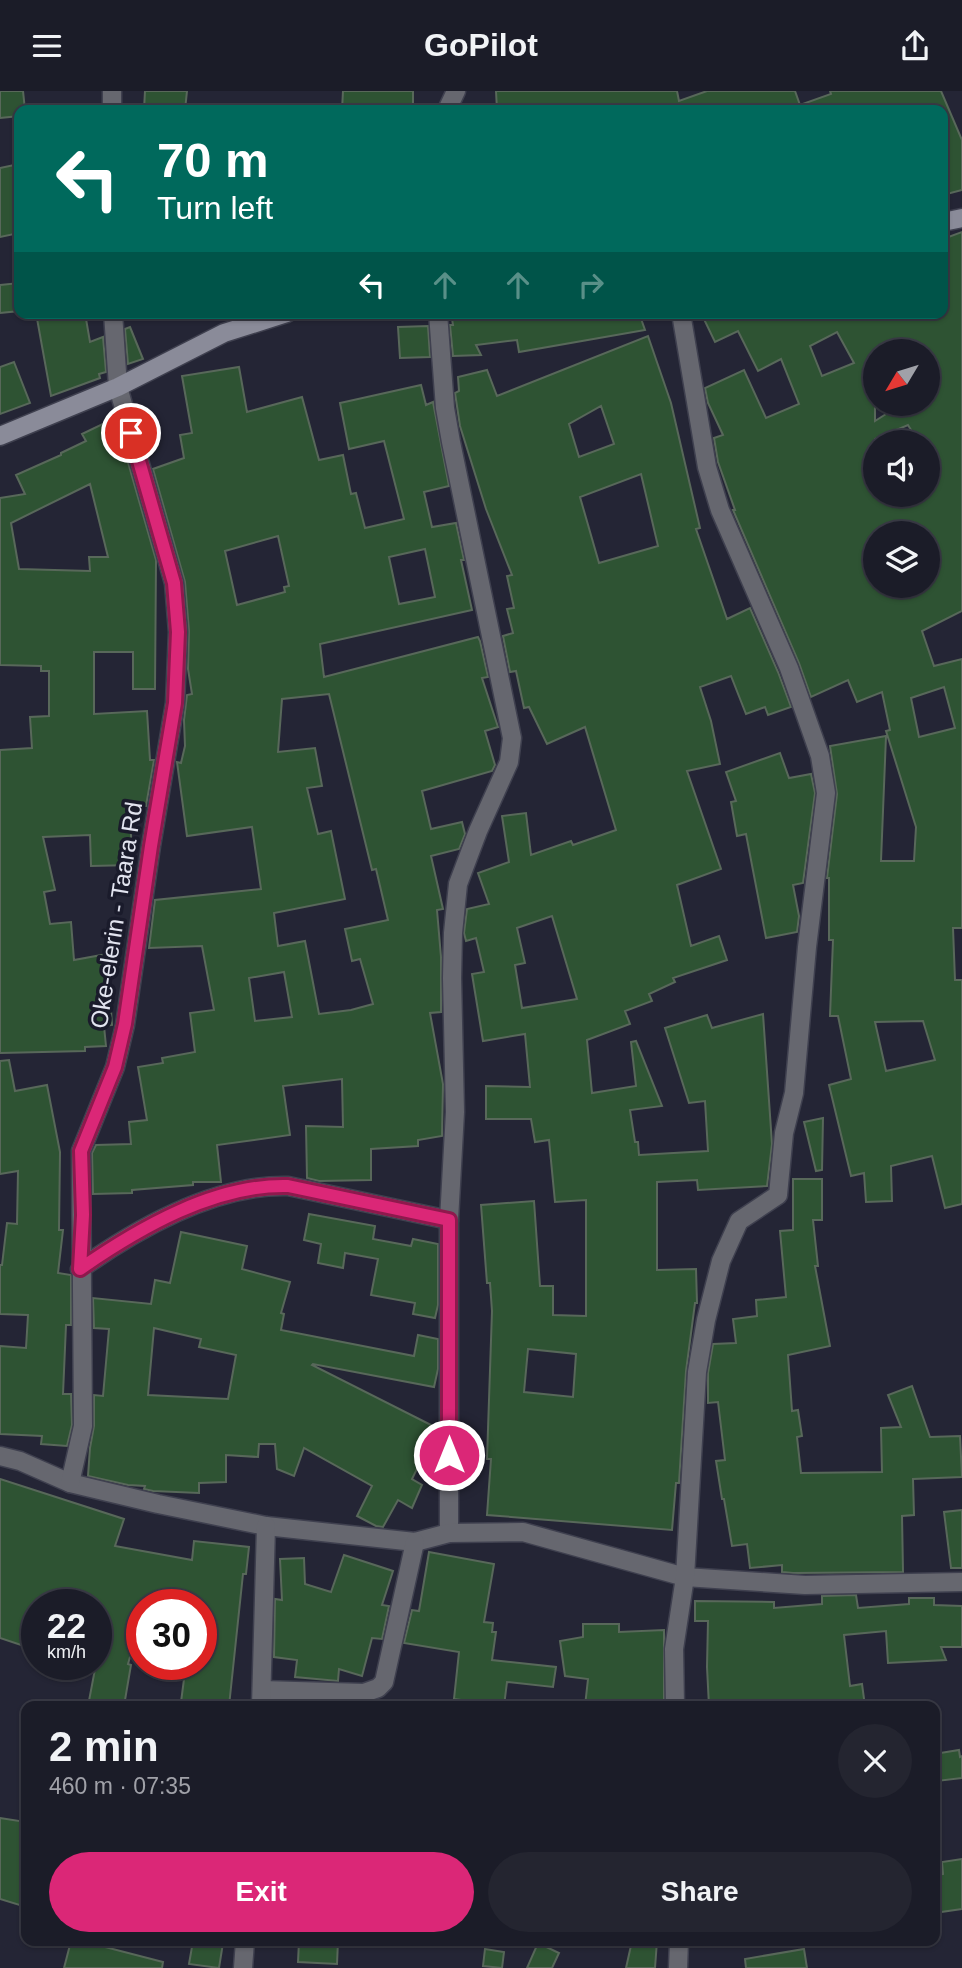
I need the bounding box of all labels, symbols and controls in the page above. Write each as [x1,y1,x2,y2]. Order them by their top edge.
icon: menu [28,27,66,65]
text: GoPilot [424,27,538,63]
icon: share [896,27,934,65]
icon: left [42,133,133,224]
text: 70 m [157,133,269,187]
text: Turn left [157,190,273,226]
icon: left [353,266,391,304]
icon: ahead [426,266,464,304]
icon: ahead [499,266,537,304]
icon: right [572,266,610,304]
north arrow [863,339,940,417]
map controls [863,339,940,598]
pin [101,403,161,463]
icon: arrive [112,414,150,452]
button: sound [863,430,940,507]
button: layers [863,521,940,598]
street label: Oke-elerin - Taara Rd [85,800,147,1030]
position arrow [412,1418,486,1492]
speed limit sign: 30 [126,1589,217,1680]
text: 22 [47,1606,86,1645]
text: km/h [47,1642,86,1662]
text: 2 min [49,1723,159,1770]
button: close [838,1724,912,1798]
text: 460 m · 07:35 [49,1773,191,1799]
button: Exit [49,1852,474,1932]
button: Share [488,1852,912,1932]

